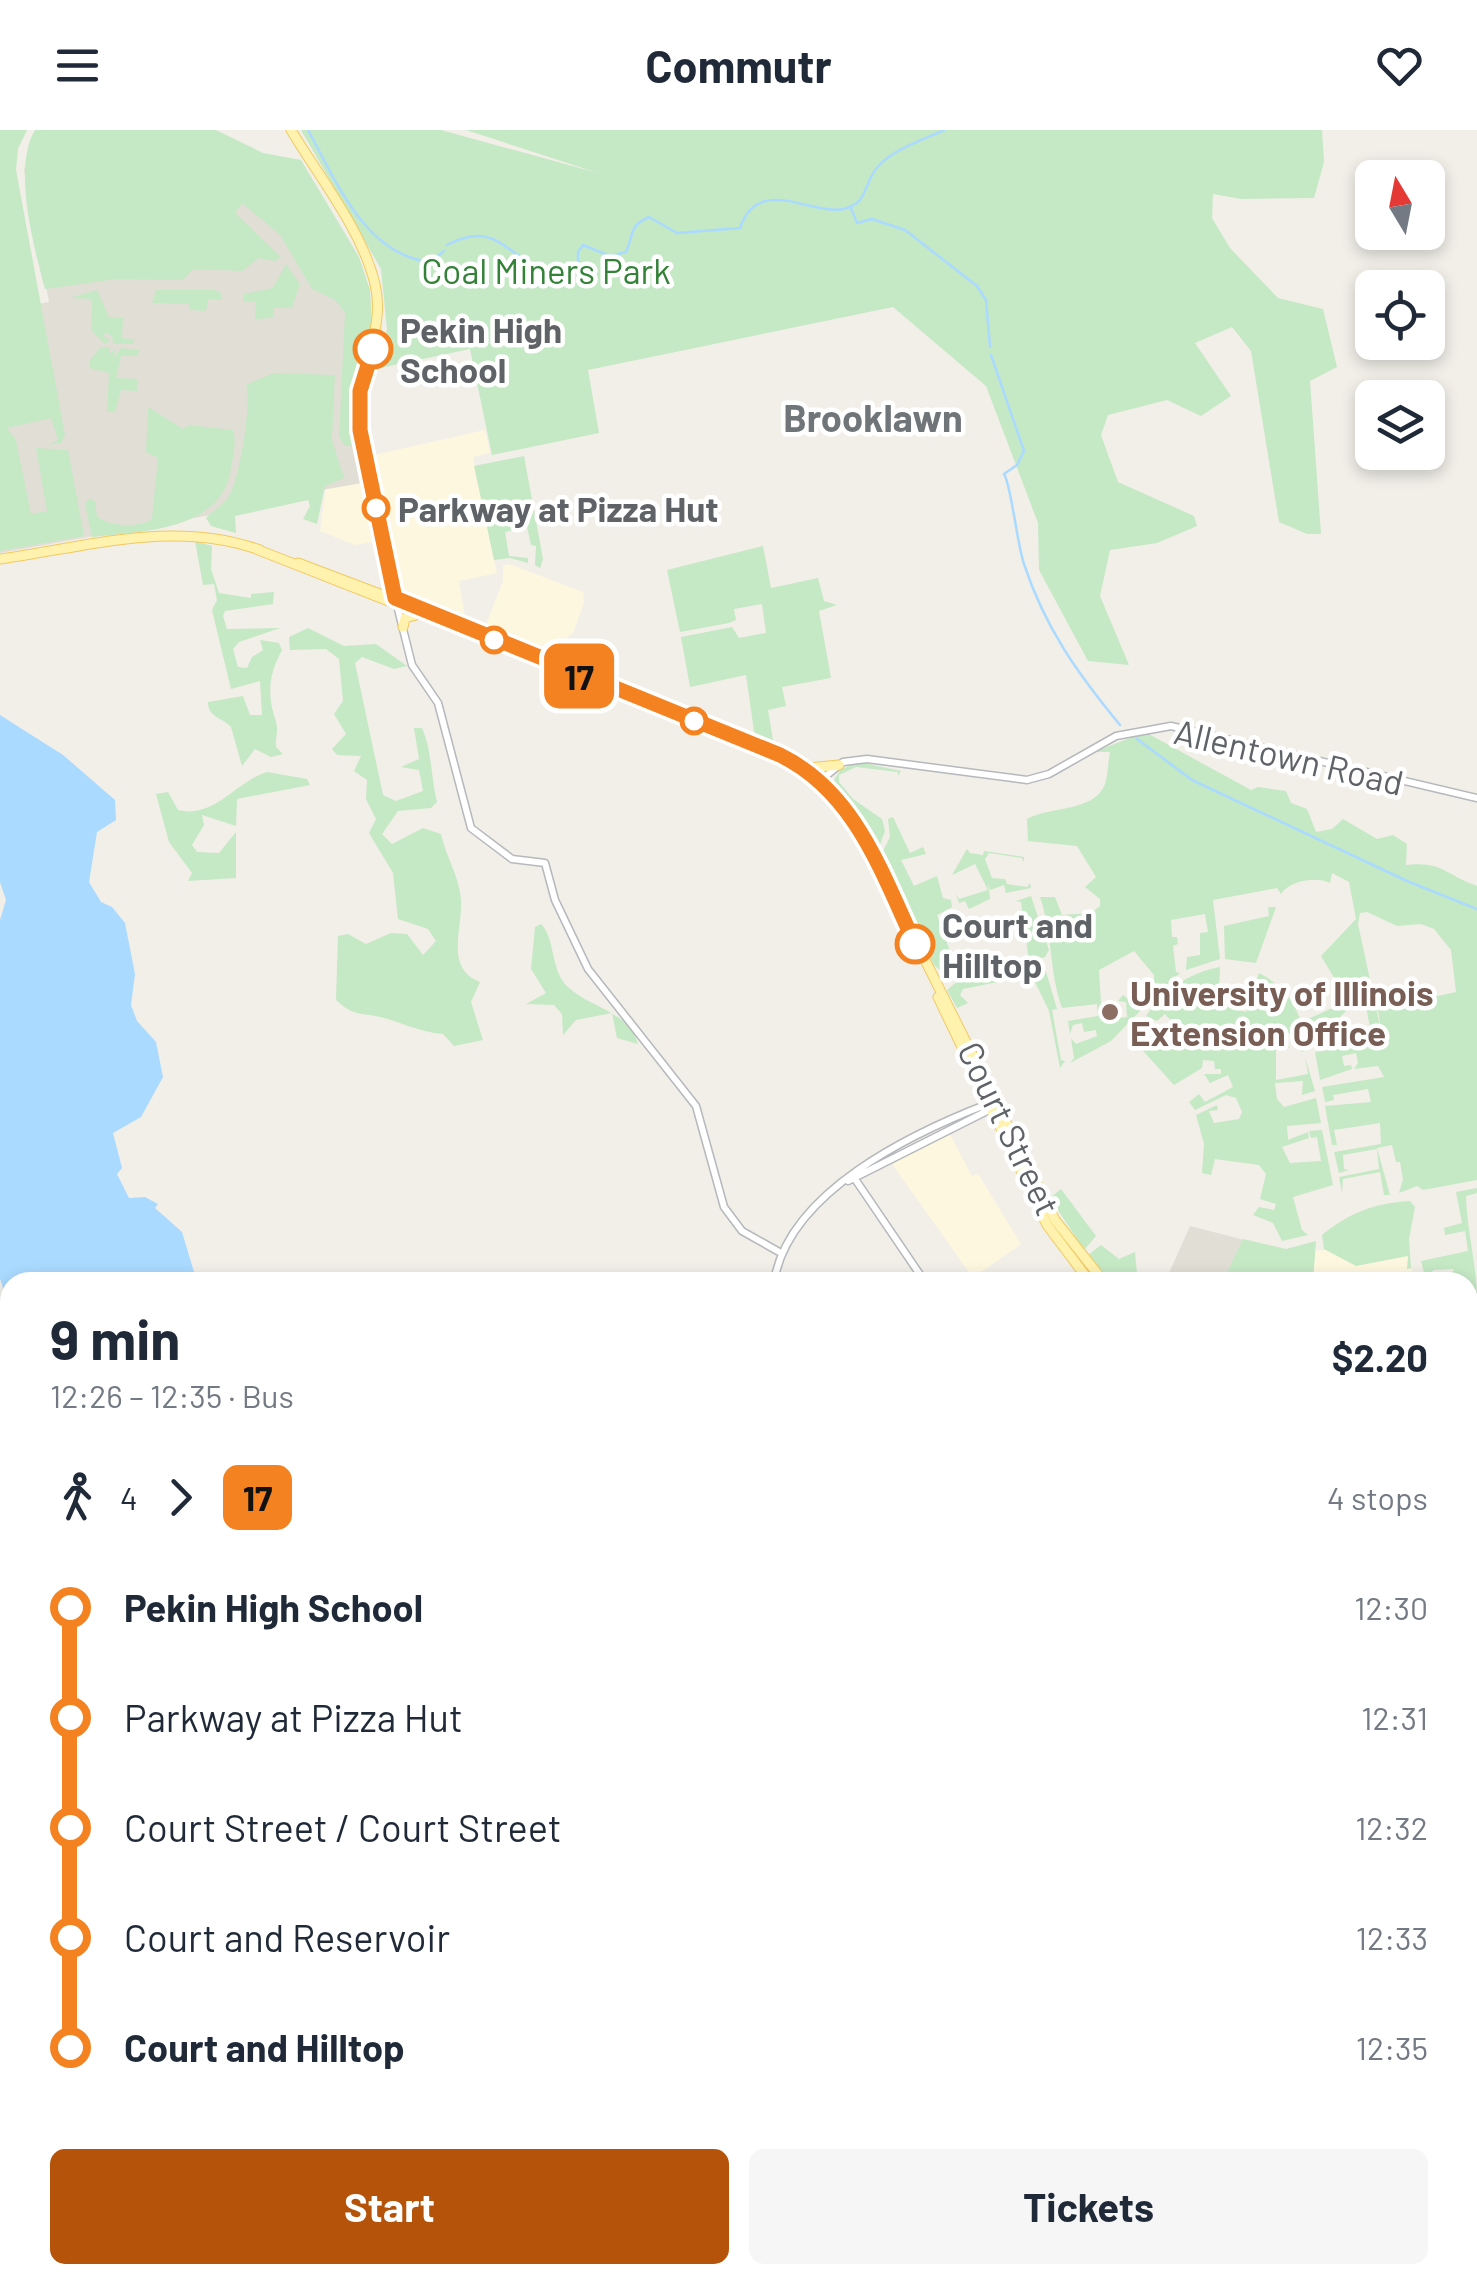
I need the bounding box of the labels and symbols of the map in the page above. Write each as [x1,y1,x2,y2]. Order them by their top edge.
north arrow [1355,160,1445,250]
park label: Coal Miners Park [421,249,671,291]
place label: Pekin High School [400,308,562,390]
marker: Pekin High School [354,330,392,368]
district label: Brooklawn [783,394,963,440]
place label: Parkway at Pizza Hut [398,487,719,529]
marker: Parkway at Pizza Hut [363,495,389,521]
unlabelled marker [481,627,507,653]
line badge: 17 [534,644,624,708]
unlabelled marker [681,708,707,734]
street label: Allentown Road [1170,709,1408,803]
place label: Court and Hilltop [942,903,1093,985]
marker: Court and Hilltop [896,925,934,963]
place label: University of Illinois Extension Office [1130,971,1434,1053]
marker: University of Illinois Extension Office [1099,1001,1121,1023]
street label: Court Street [950,1034,1070,1222]

